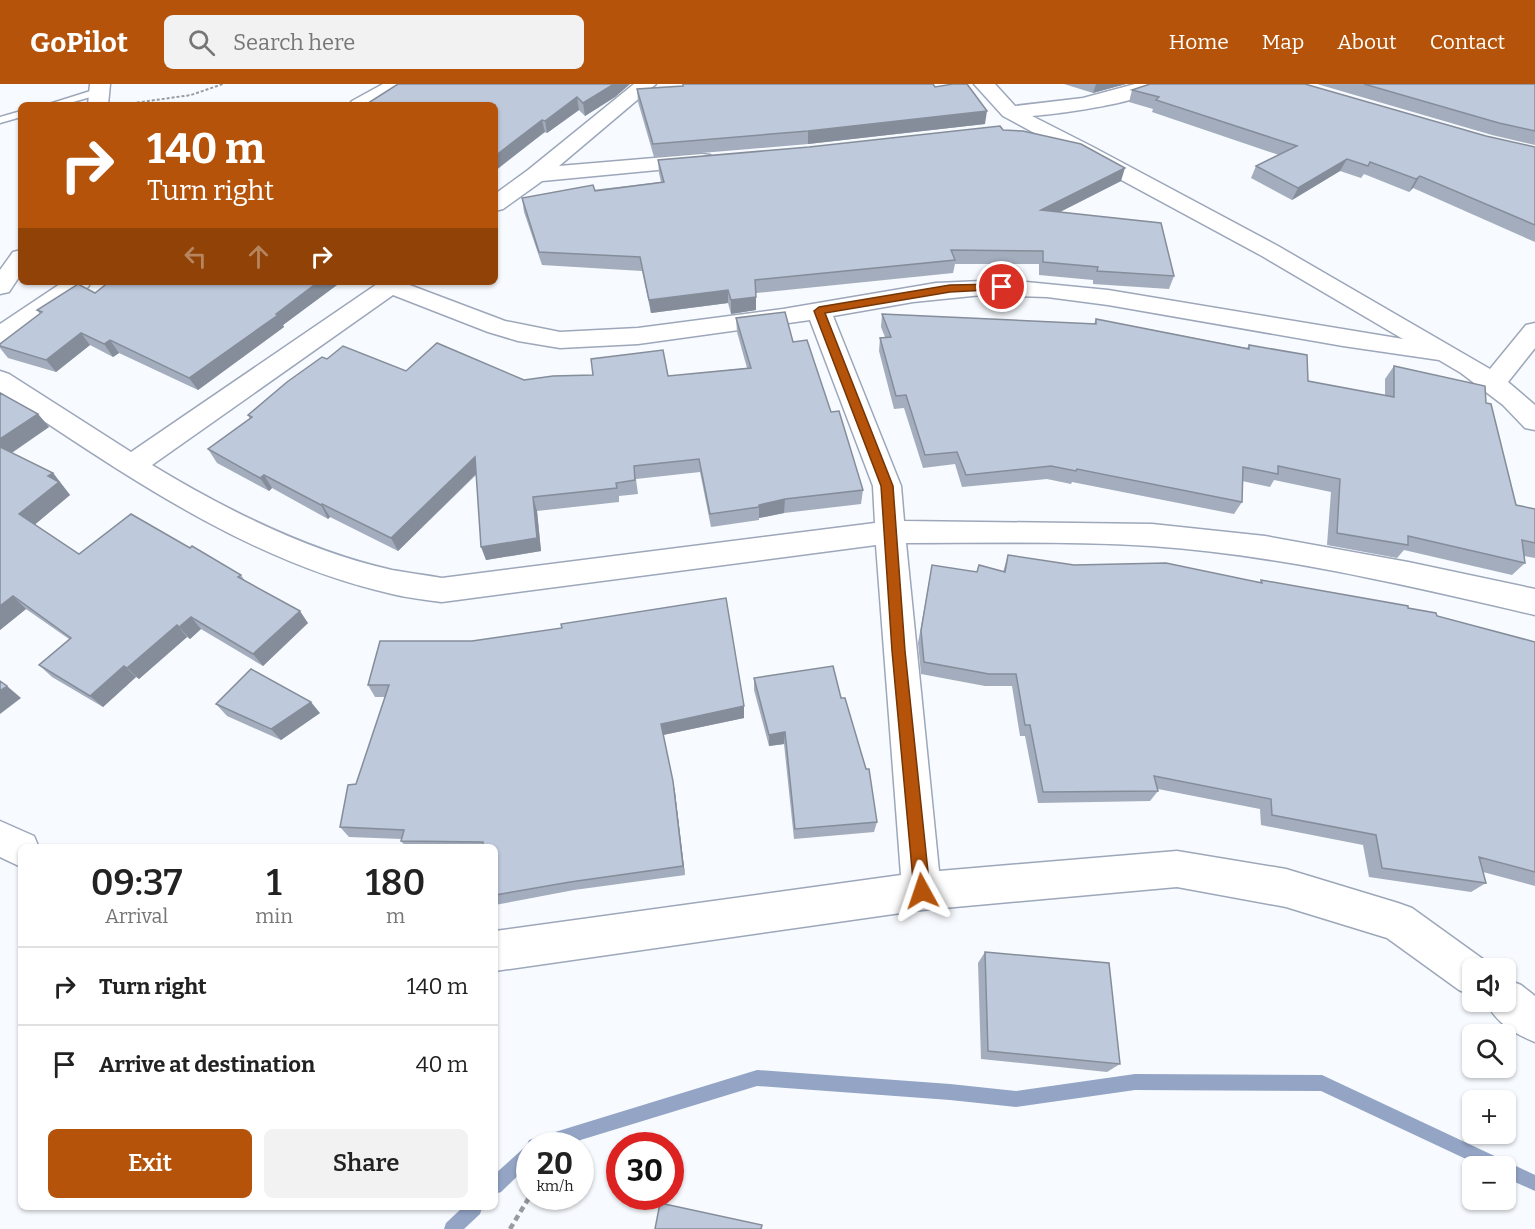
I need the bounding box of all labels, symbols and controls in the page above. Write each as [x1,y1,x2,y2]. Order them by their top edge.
search box [164,15,584,69]
text: GoPilot [30,26,128,59]
icon: search [185,26,218,59]
text: Search here [233,29,355,56]
text: Home [1169,29,1229,55]
text: Map [1262,29,1304,55]
text: About [1337,29,1397,55]
text: Contact [1430,29,1505,55]
text: 140 m [147,124,265,174]
icon: right [48,126,126,204]
text: Turn right [147,175,274,207]
icon: left [179,240,212,273]
icon: ahead [242,240,275,273]
icon: right [305,240,338,273]
pin [976,261,1027,312]
icon: arrive [985,270,1018,303]
position arrow [890,859,954,923]
text: 09:37 [91,861,183,905]
text: 1 [266,861,282,905]
text: 180 [366,861,425,905]
text: Arrival [105,904,168,928]
text: min [255,904,293,928]
text: m [386,904,405,928]
map controls [1462,958,1516,1210]
button: sound [1462,958,1516,1012]
icon: right [48,970,81,1003]
text: Turn right [99,973,207,1000]
text: 140 m [407,973,468,1000]
button: search [1462,1024,1516,1078]
icon: arrive [48,1048,81,1081]
text: Arrive at destination [99,1051,315,1078]
text: 40 m [416,1051,468,1078]
button: + [1462,1090,1516,1144]
button: Exit [48,1129,252,1198]
button: Share [264,1129,468,1198]
speed limit sign: 30 [606,1132,684,1210]
text: 20 [537,1146,573,1182]
button: − [1462,1156,1516,1210]
text: km/h [536,1177,574,1195]

